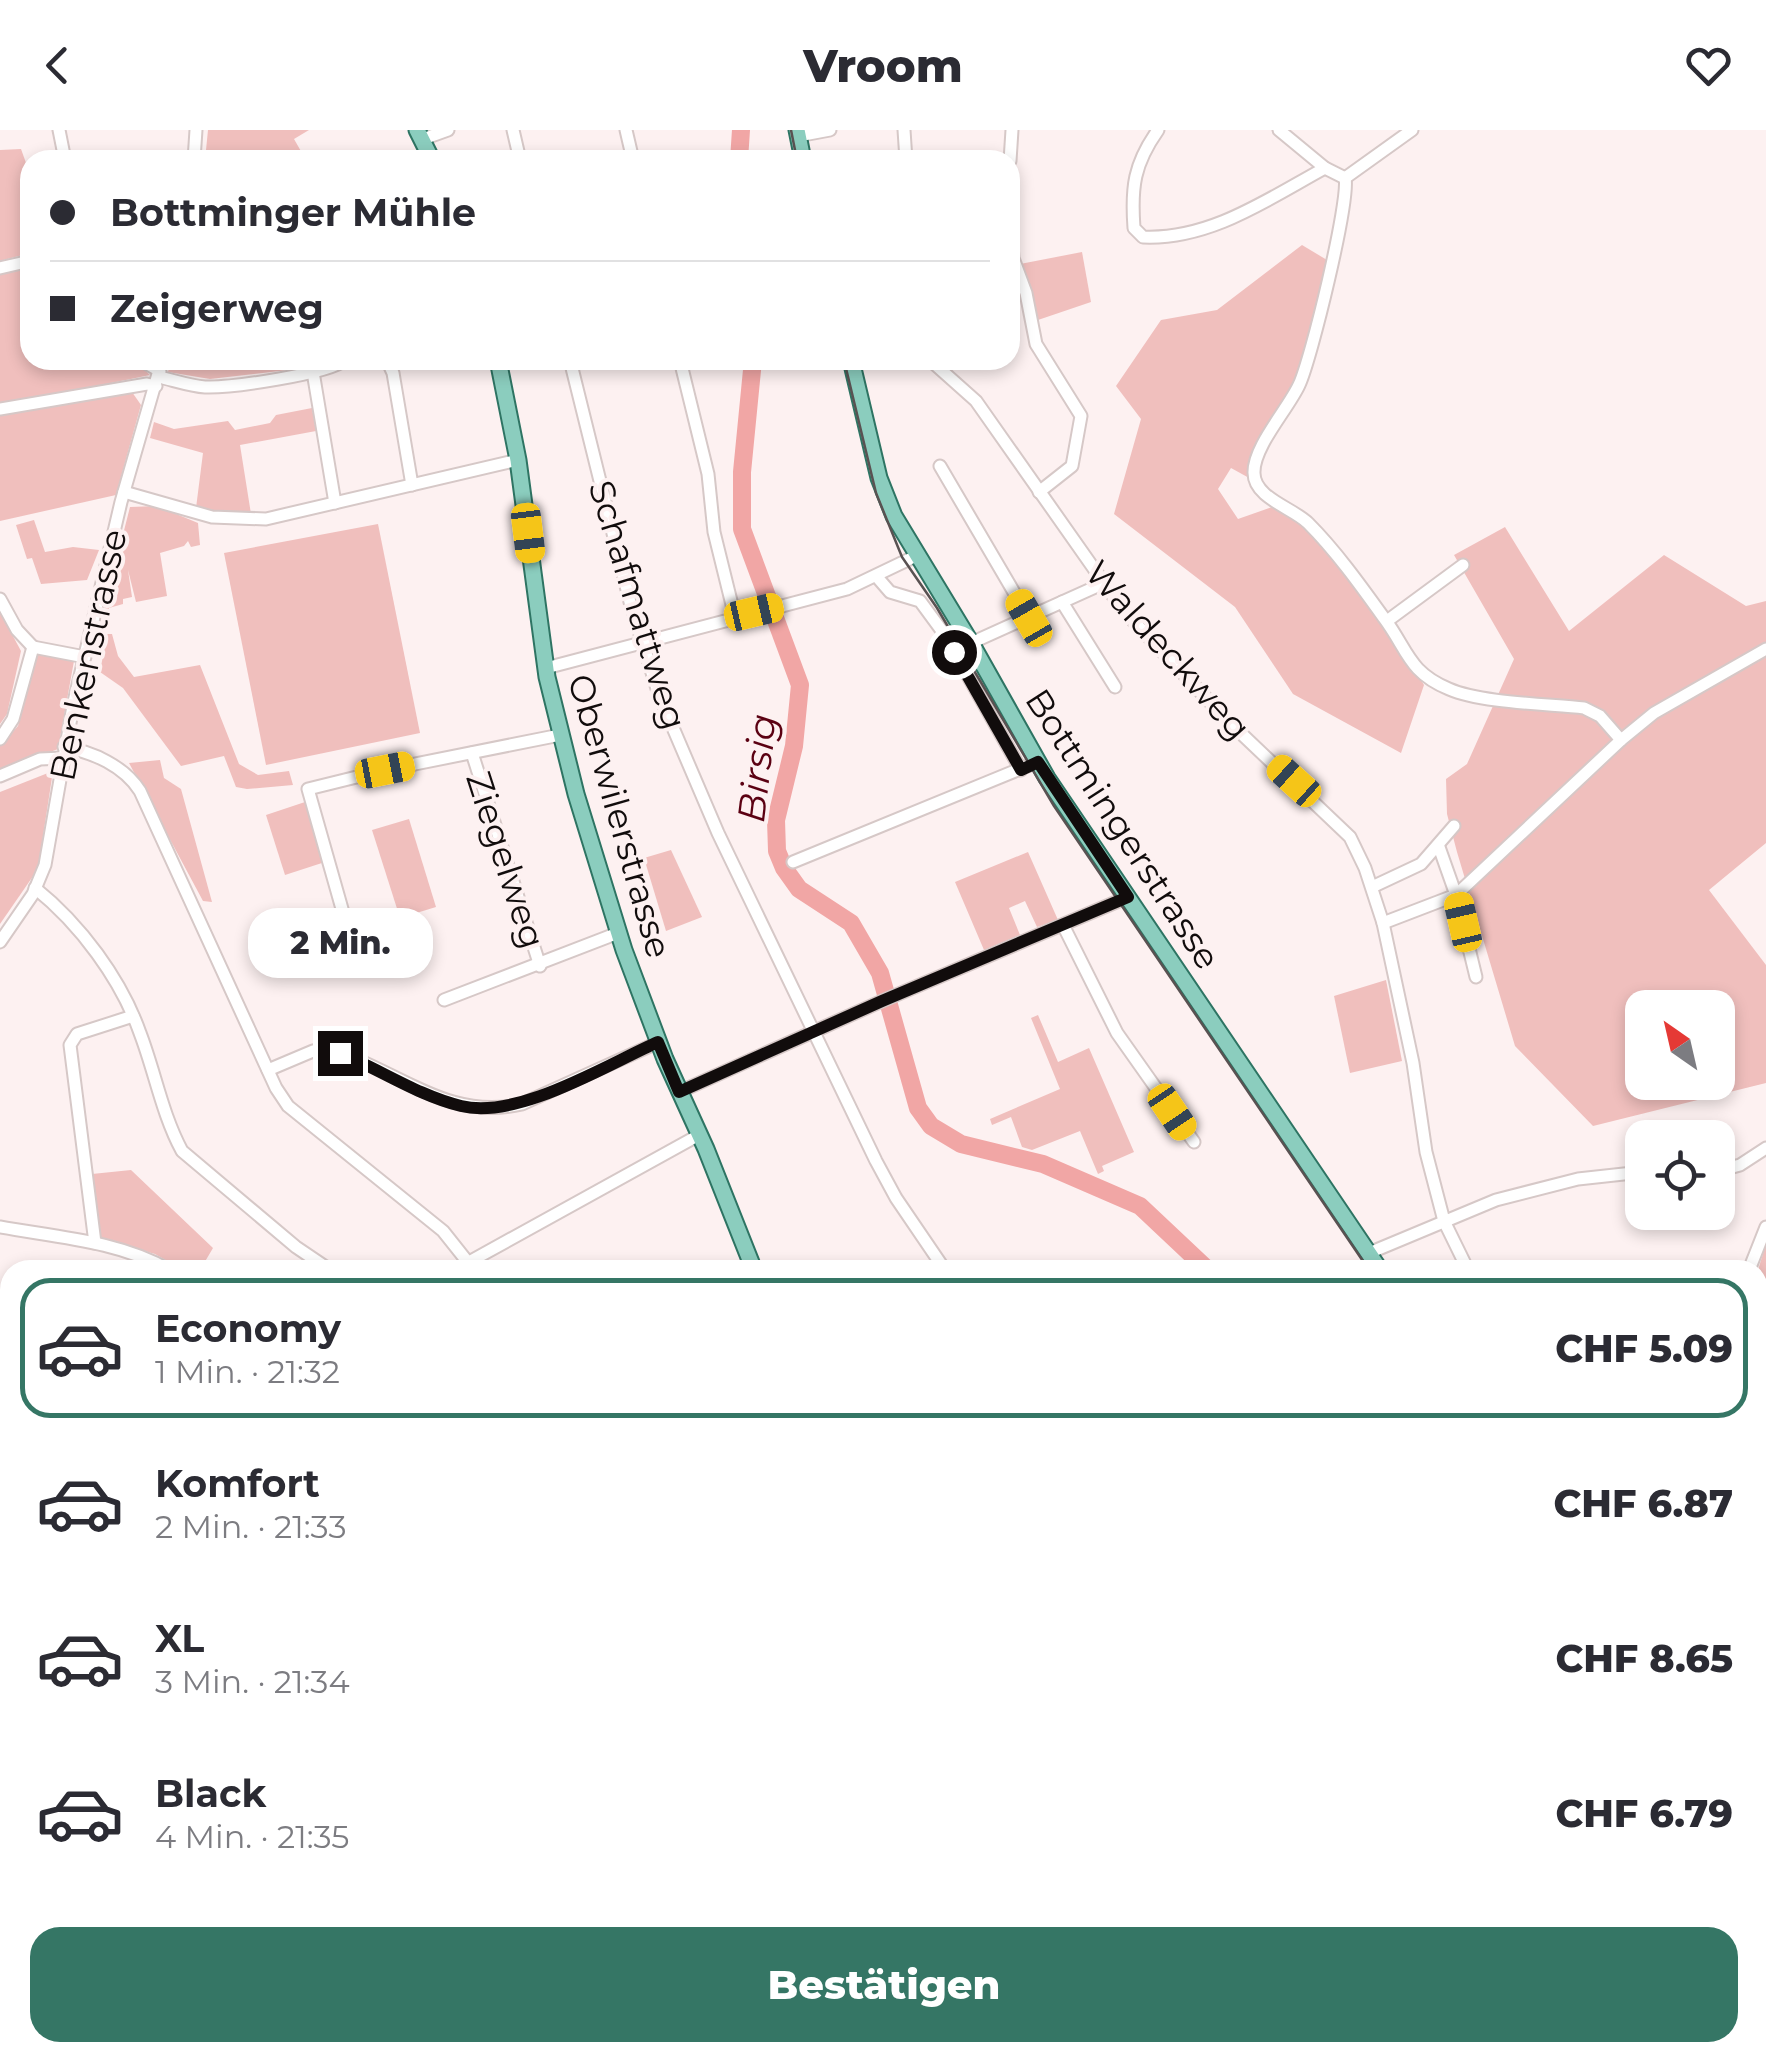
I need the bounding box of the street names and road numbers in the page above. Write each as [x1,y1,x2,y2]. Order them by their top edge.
street label: Schafmattweg [580,475,696,735]
street label: Benkenstrasse [40,525,136,785]
street label: Waldeckweg [1076,551,1260,749]
street label: Oberwilerstrasse [559,669,681,963]
street label: Bottmingerstrasse [1016,681,1230,977]
street label: Ziegelweg [457,766,555,954]

